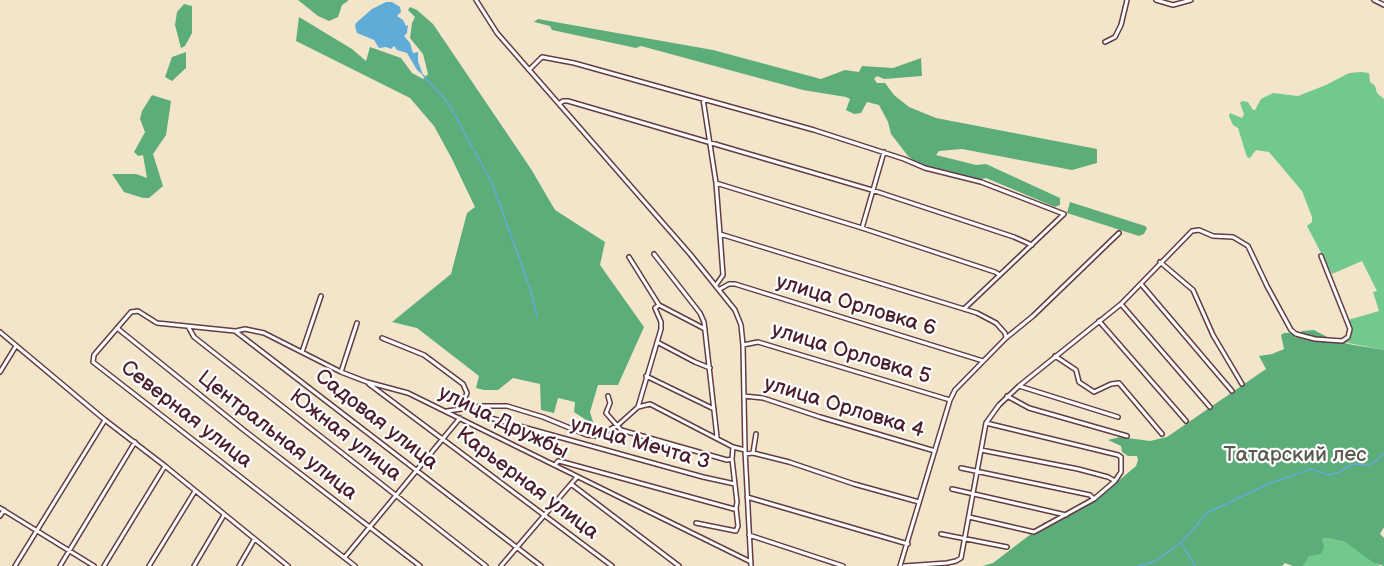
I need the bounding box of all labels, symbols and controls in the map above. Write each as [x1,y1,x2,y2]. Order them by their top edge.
street label: улица Орловка 6 [773,270,939,342]
street label: улица Орловка 5 [768,318,934,390]
street label: Северная улица [115,356,257,474]
street label: Садовая улица [309,364,443,476]
street label: Центральная улица [192,366,362,506]
street label: улица Орловка 4 [761,372,927,444]
street label: улица Дружбы [434,381,572,465]
street label: Южная улица [284,385,406,487]
street label: улица Мечта 3 [567,412,713,476]
street label: Карьерная улица [451,422,603,546]
park label: Татарский лес [1223,443,1367,469]

